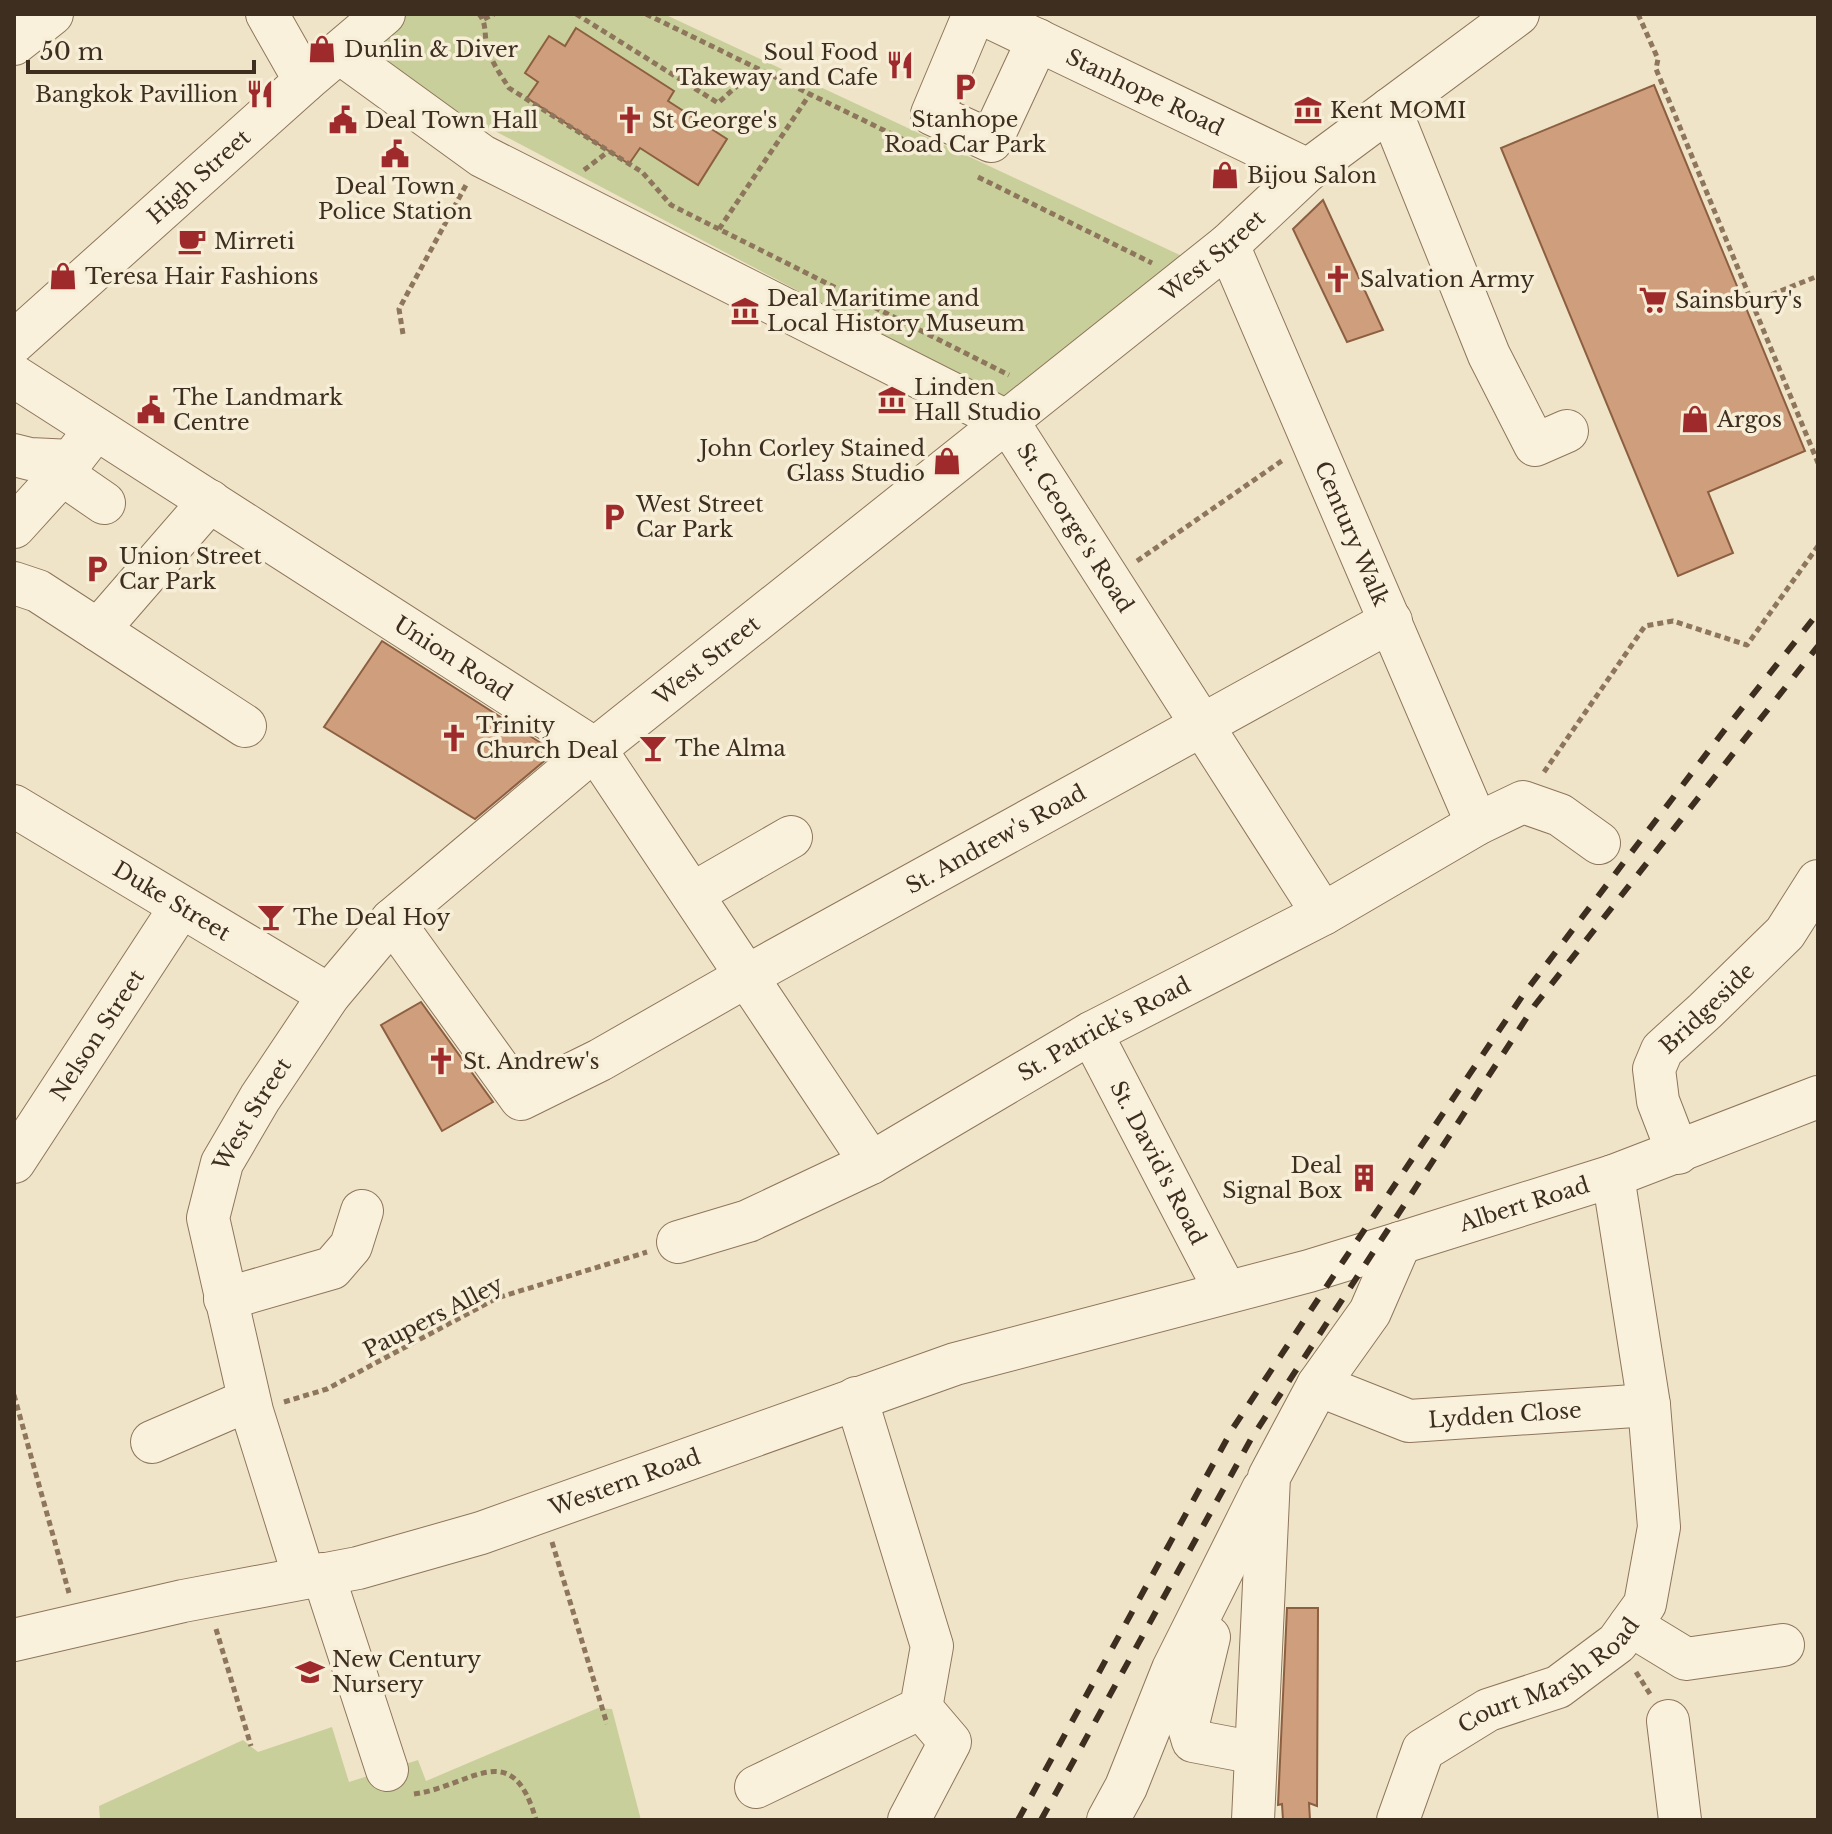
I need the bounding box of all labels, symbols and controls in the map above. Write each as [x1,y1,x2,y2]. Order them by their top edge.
scale bar [28,24,254,74]
shop icon: Dunlin & Diver [307,34,337,64]
place label: Dunlin & Diver [344,36,518,63]
text: 50 m [40,37,104,66]
place label: Soul Food Takeway and Cafe [676,39,878,91]
street label: Stanhope Road [1062,43,1229,141]
restaurant icon: Soul Food Takeway and Cafe [885,50,915,80]
parking icon: Stanhope Road Car Park [950,72,980,102]
restaurant icon: Bangkok Pavillion [245,79,275,109]
place label: Bangkok Pavillion [35,81,238,108]
museum icon: Kent MOMI [1293,95,1323,125]
place label: Kent MOMI [1330,97,1466,124]
public building icon: Deal Town Hall [328,105,358,135]
church icon: St George's [615,105,645,135]
place label: Stanhope Road Car Park [884,106,1046,158]
place label: Deal Town Hall [365,107,538,134]
place label: St George's [652,107,777,134]
street label: High Street [142,123,256,229]
public building icon: Deal Town Police Station [380,139,410,169]
shop icon: Bijou Salon [1210,160,1240,190]
place label: Bijou Salon [1247,162,1377,189]
place label: Deal Town Police Station [318,173,472,225]
street label: West Street [1154,204,1271,307]
cafe icon: Mirreti [177,226,207,256]
place label: Mirreti [214,228,295,255]
shop icon: Teresa Hair Fashions [48,261,78,291]
place label: Teresa Hair Fashions [85,263,319,290]
church icon: Salvation Army [1323,264,1353,294]
place label: Salvation Army [1360,266,1534,293]
place label: Deal Maritime and Local History Museum [767,285,1025,337]
supermarket icon: Sainsbury's [1638,285,1668,315]
place label: Sainsbury's [1675,287,1802,314]
museum icon: Deal Maritime and Local History Museum [730,296,760,326]
place label: Linden Hall Studio [914,374,1041,426]
place label: The Landmark Centre [173,384,343,436]
museum icon: Linden Hall Studio [877,385,907,415]
public building icon: The Landmark Centre [136,395,166,425]
shop icon: Argos [1680,404,1710,434]
place label: Argos [1716,406,1782,433]
place label: John Corley Stained Glass Studio [697,435,925,487]
street label: St. George's Road [1011,438,1140,617]
shop icon: John Corley Stained Glass Studio [932,446,962,476]
street label: Century Walk [1309,457,1395,610]
place label: West Street Car Park [635,491,764,543]
parking icon: West Street Car Park [599,502,629,532]
place label: Union Street Car Park [119,543,263,595]
parking icon: Union Street Car Park [82,554,112,584]
street label: West Street [647,609,766,711]
street label: Union Road [389,610,518,706]
place label: Trinity Church Deal [476,712,618,764]
church icon: Trinity Church Deal [439,723,469,753]
bar icon: The Alma [638,733,668,763]
place label: The Alma [675,735,787,762]
street label: St. Andrew's Road [901,778,1091,899]
street label: Duke Street [108,855,236,947]
bar icon: The Deal Hoy [256,902,286,932]
place label: The Deal Hoy [293,904,450,931]
street label: Bridgeside [1654,957,1760,1059]
street label: Nelson Street [45,964,150,1105]
street label: St. Patrick's Road [1013,971,1195,1087]
church icon: St. Andrew's [426,1046,456,1076]
place label: St. Andrew's [463,1048,599,1075]
street label: West Street [207,1052,297,1176]
street label: St. David's Road [1105,1076,1212,1249]
place label: Deal Signal Box [1222,1152,1343,1204]
building icon: Deal Signal Box [1349,1163,1379,1193]
street label: Albert Road [1455,1171,1593,1237]
street label: Paupers Alley [359,1270,507,1364]
street label: Lydden Close [1427,1396,1582,1433]
street label: Western Road [545,1442,704,1521]
street label: Court Marsh Road [1453,1612,1645,1739]
place label: New Century Nursery [332,1646,481,1698]
school or university icon: New Century Nursery [295,1657,325,1687]

